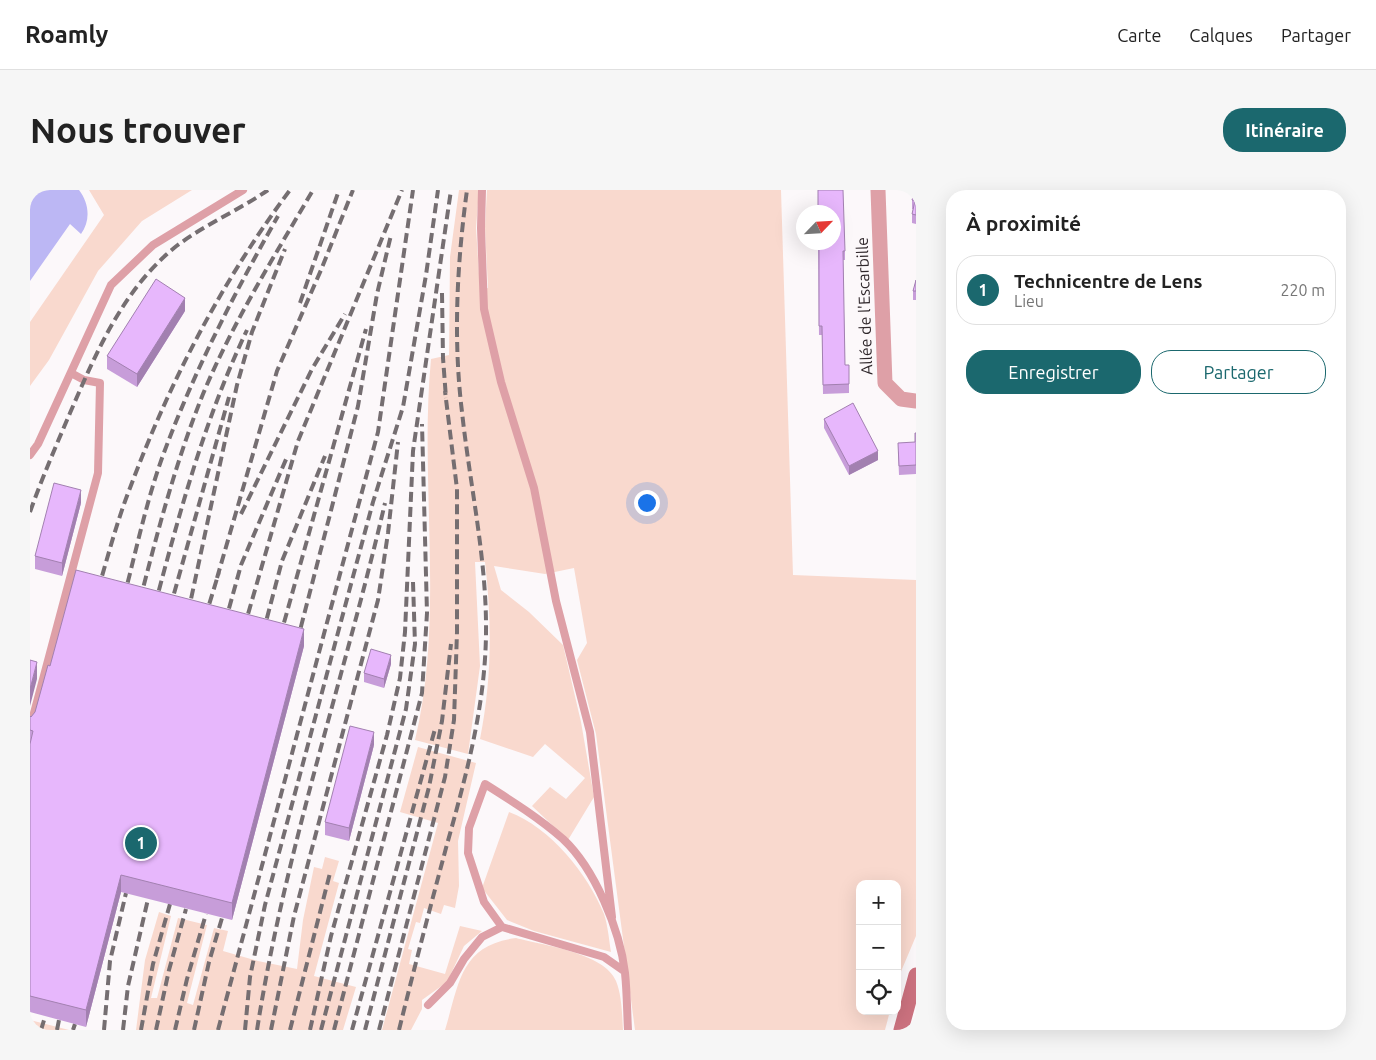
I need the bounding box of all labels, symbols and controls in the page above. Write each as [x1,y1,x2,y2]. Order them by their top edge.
text: Roamly [25,21,108,48]
text: Carte [1117,25,1161,45]
text: Calques [1189,25,1253,45]
text: Partager [1281,25,1351,45]
button: Itinéraire [1223,108,1346,152]
text: Nous trouver [30,110,246,150]
north arrow [796,205,841,250]
text: À proximité [966,211,1081,235]
street label: Allée de l'Escarbille [853,237,875,375]
text: Technicentre de Lens [1014,270,1203,292]
text: 1 [978,281,988,299]
text: 220 m [1280,281,1325,299]
text: Lieu [1014,292,1044,310]
button: Enregistrer [966,350,1141,394]
button: Partager [1151,350,1326,394]
your location [634,490,660,516]
pin: 1 [125,824,157,862]
map controls [856,880,901,1015]
button: + [856,880,901,925]
button: − [856,925,901,970]
button: locate [856,970,901,1015]

